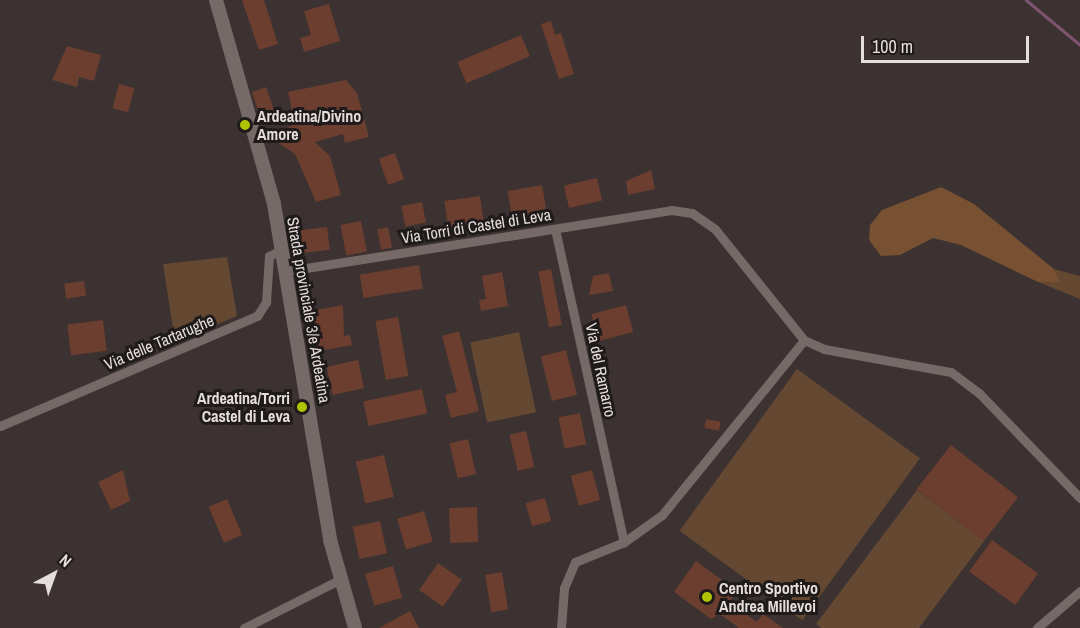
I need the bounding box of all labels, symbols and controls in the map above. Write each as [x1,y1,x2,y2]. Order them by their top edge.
scale bar [864,24,1032,62]
text: 100 m [872,34,913,59]
place label: Ardeatina/Divino Amore [257,106,361,144]
marker: Ardeatina/Divino Amore [238,118,252,132]
street label: Via Torri di Castel di Leva [400,205,552,247]
street label: Strada provinciale 3/e Ardeatina [283,215,335,405]
street label: Via delle Tartarughe [101,310,217,374]
street label: Via del Ramarro [582,321,620,419]
place label: Ardeatina/Torri Castel di Leva [197,388,290,426]
marker: Ardeatina/Torri Castel di Leva [295,400,309,414]
north arrow [24,544,84,604]
text: N [55,549,77,572]
place label: Centro Sportivo Andrea Millevoi [719,578,818,616]
marker: Centro Sportivo Andrea Millevoi [700,590,714,604]

